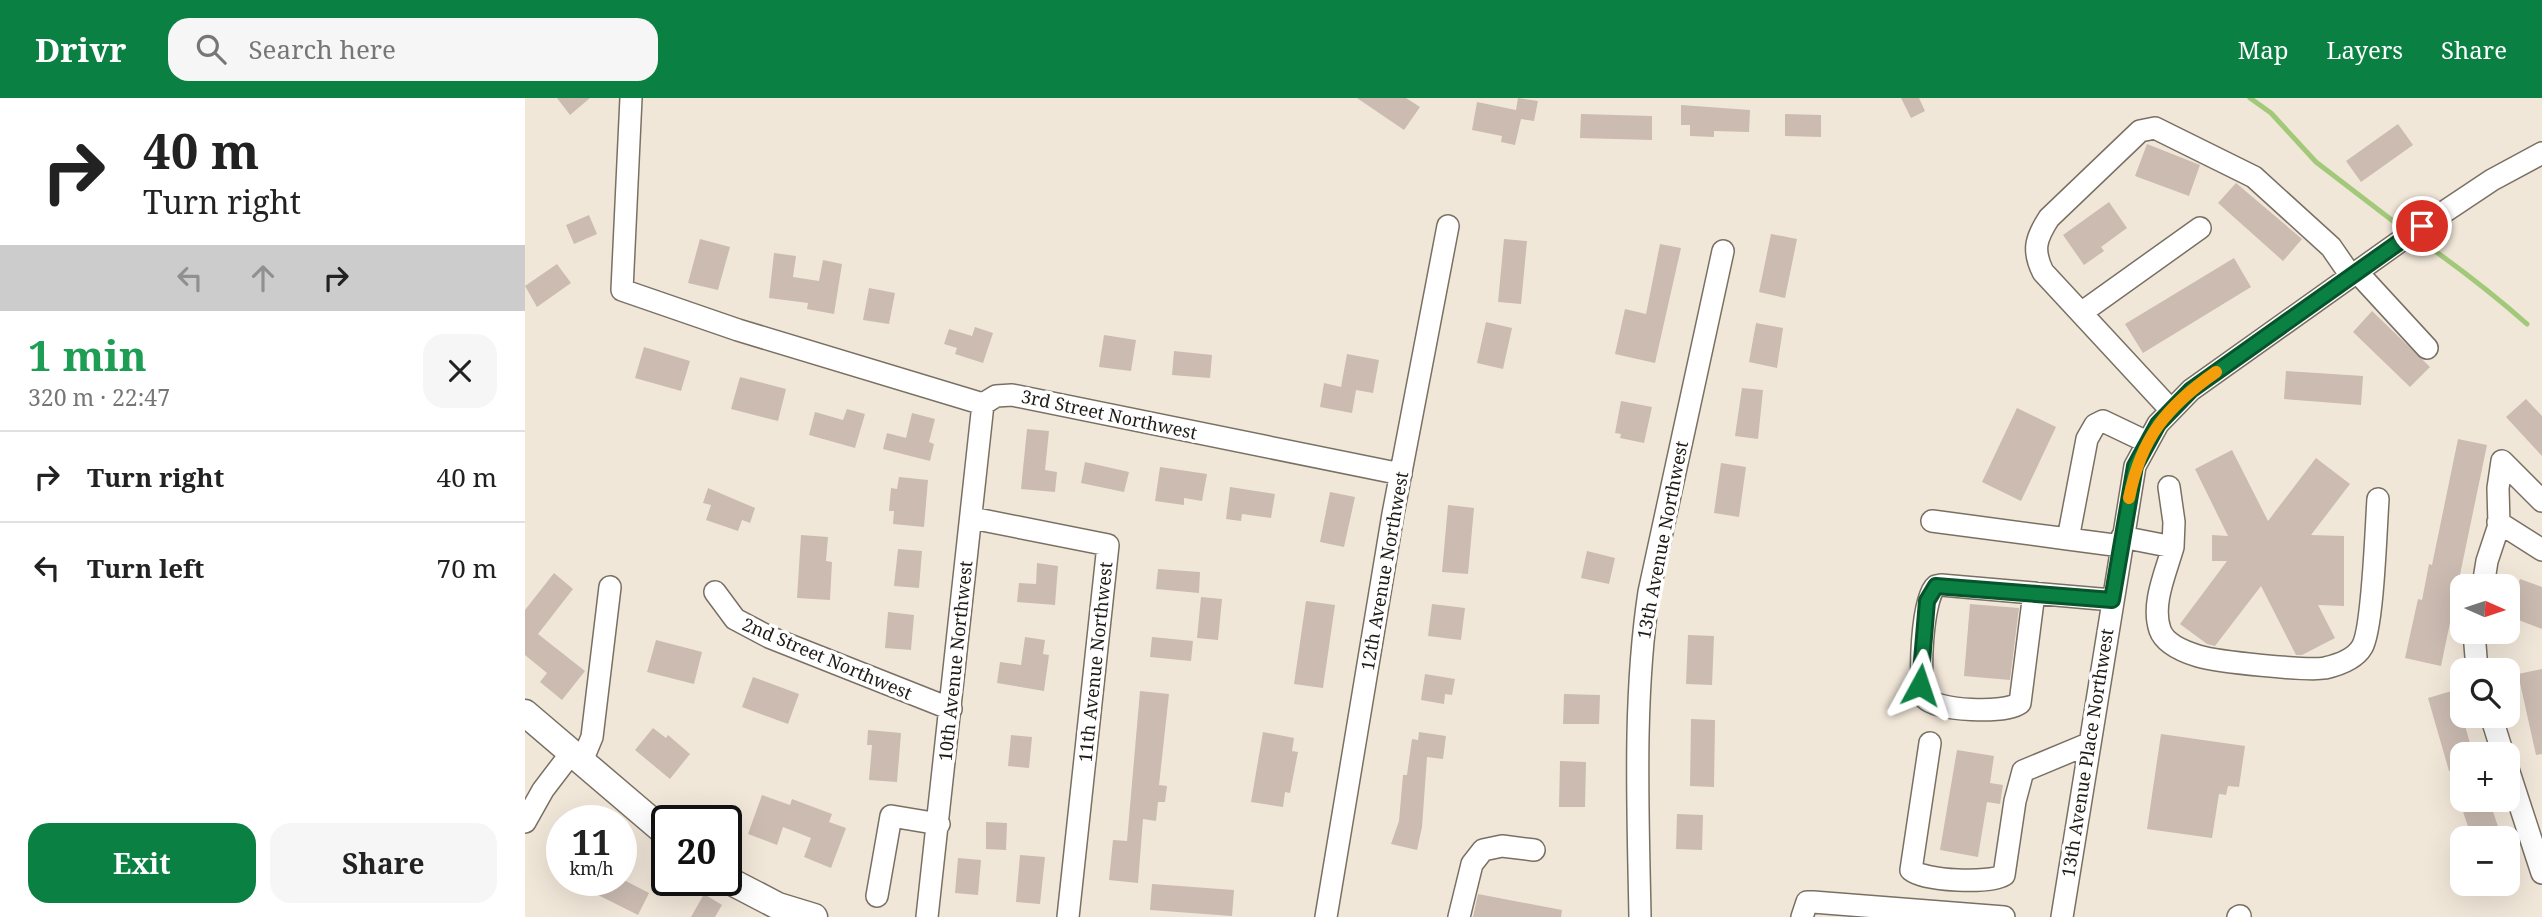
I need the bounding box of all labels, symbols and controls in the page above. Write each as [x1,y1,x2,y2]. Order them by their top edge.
search box [168,18,658,81]
text: Drivr [35,27,126,72]
icon: search [192,30,230,68]
text: Search here [248,31,396,67]
text: Map [2238,33,2289,66]
text: Layers [2327,33,2403,66]
text: Share [2441,33,2507,66]
text: 40 m [143,117,259,183]
icon: right [28,126,119,217]
text: Turn right [143,180,301,223]
pin [2392,196,2452,256]
icon: arrive [2403,207,2441,245]
icon: left [171,259,209,297]
icon: ahead [244,259,282,297]
icon: right [317,259,355,297]
text: 1 min [28,326,147,383]
button: close [423,334,497,408]
text: 320 m · 22:47 [28,381,170,413]
street label: 3rd Street Northwest [1019,384,1199,444]
street label: 13th Avenue Northwest [1631,439,1693,641]
icon: right [28,458,66,496]
text: Turn right [87,459,224,495]
text: 40 m [437,459,497,495]
street label: 12th Avenue Northwest [1355,470,1413,672]
icon: left [28,549,66,587]
text: Turn left [87,550,204,586]
text: 70 m [437,550,497,586]
street label: 10th Avenue Northwest [933,559,977,762]
street label: 11th Avenue Northwest [1073,560,1117,763]
north arrow [2450,574,2520,644]
map controls [2450,574,2520,896]
street label: 2nd Street Northwest [739,611,916,705]
street label: 13th Avenue Place Northwest [2056,627,2119,879]
position arrow [1883,648,1957,722]
button: search [2450,658,2520,728]
button: + [2450,742,2520,812]
speed limit sign: 20 [651,805,742,896]
text: 11 [572,818,611,865]
button: Exit [28,823,256,903]
button: Share [270,823,497,903]
button: − [2450,826,2520,896]
text: km/h [569,856,614,880]

